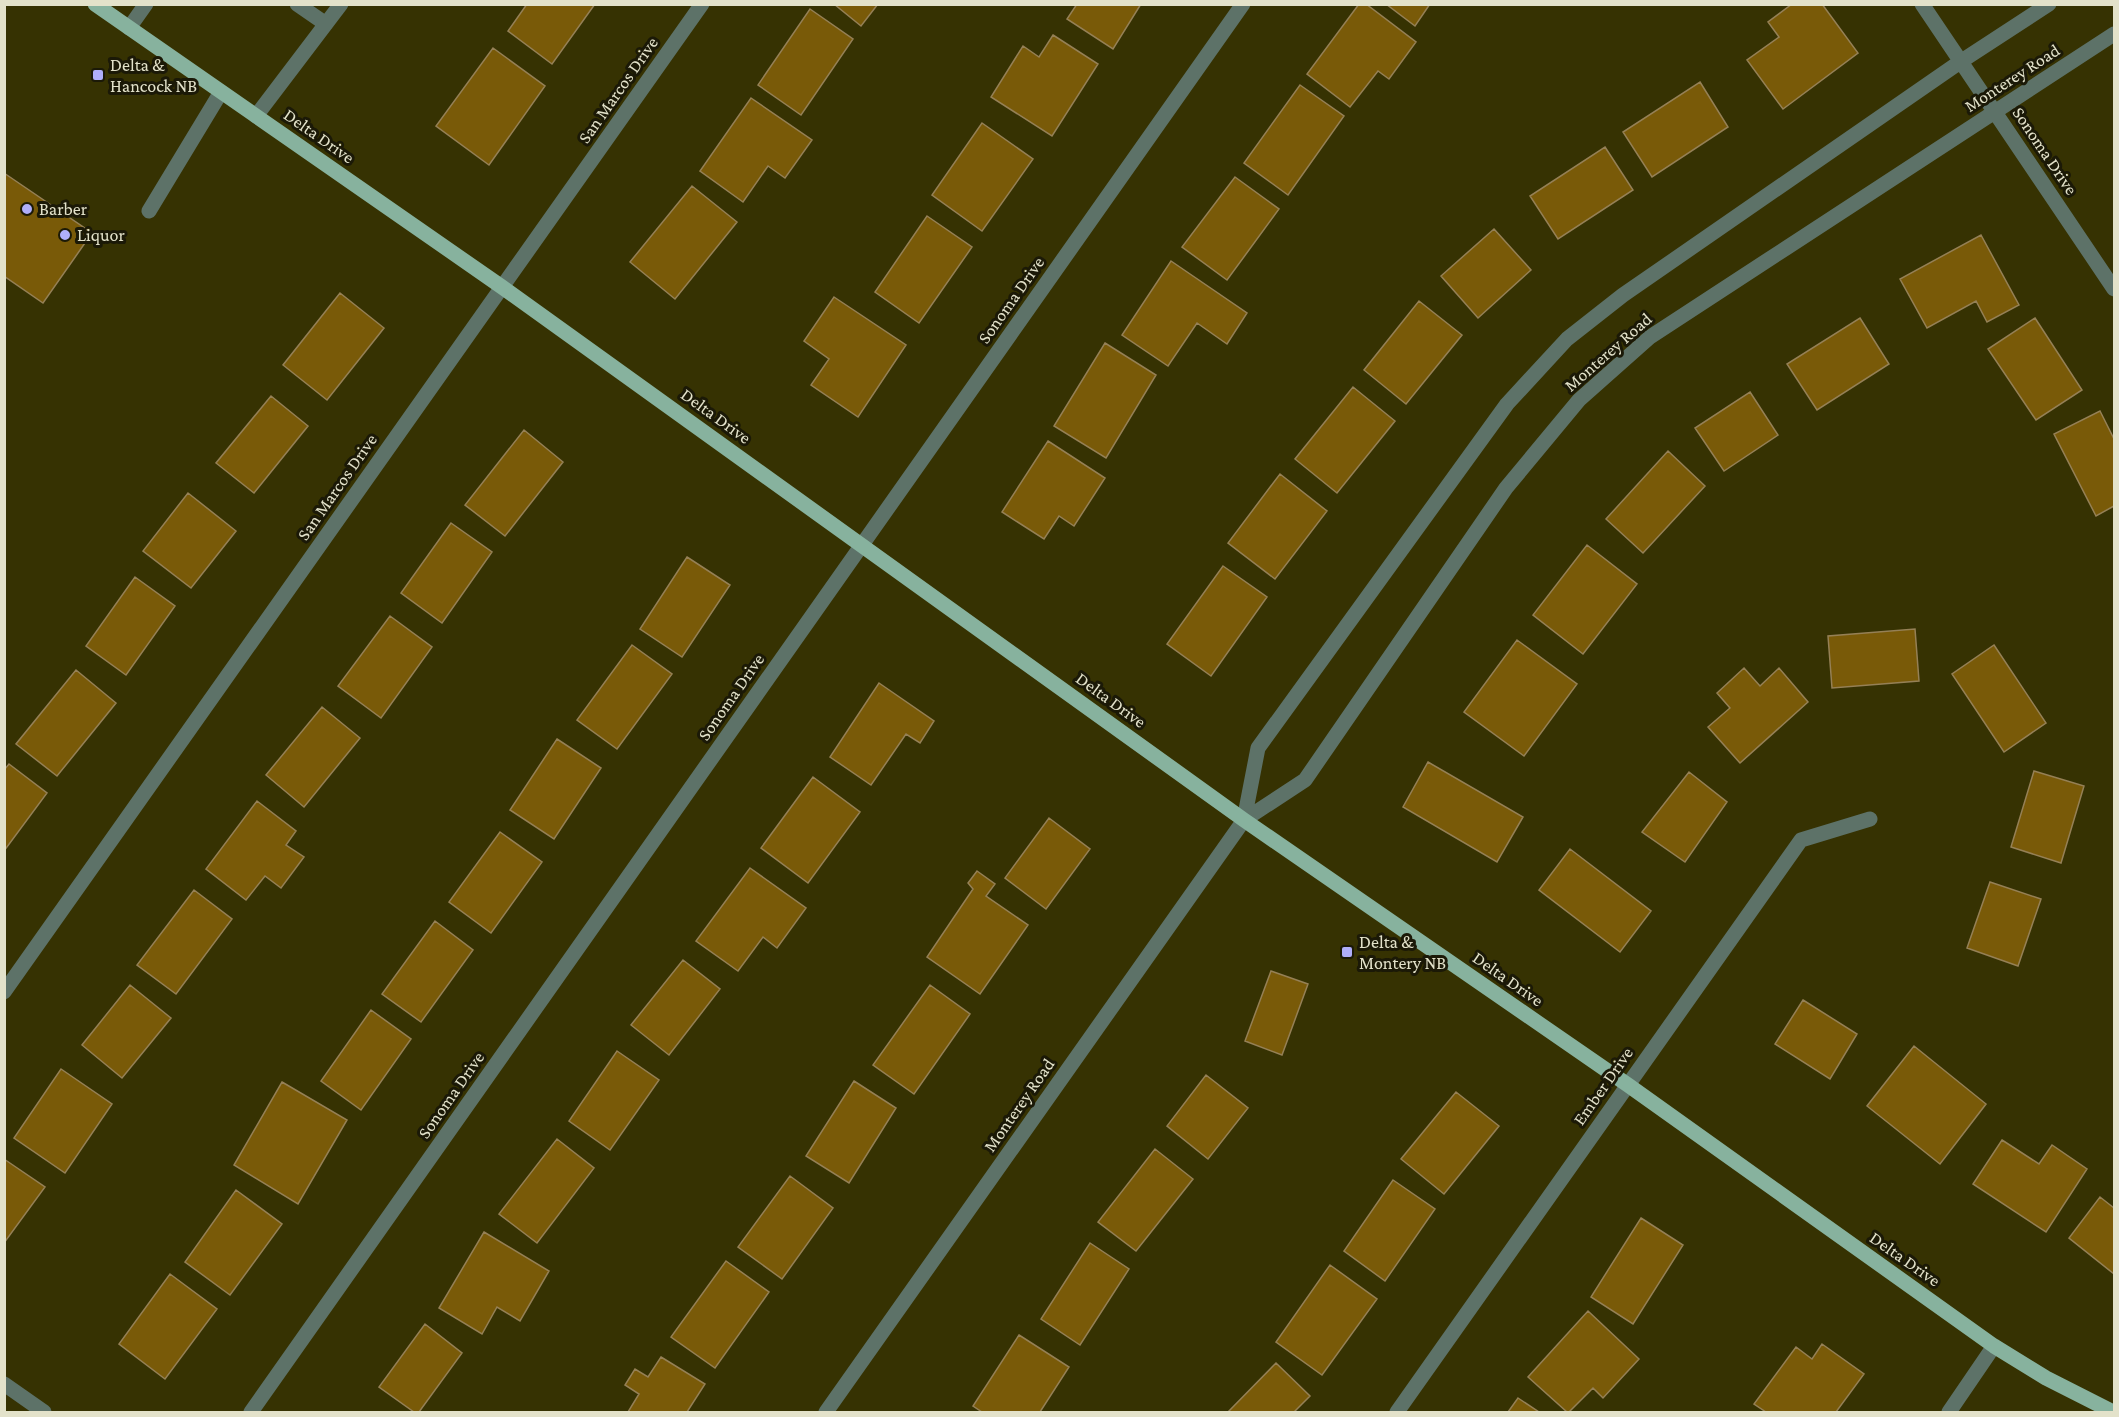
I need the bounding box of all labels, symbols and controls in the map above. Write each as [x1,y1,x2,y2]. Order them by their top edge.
street label: San Marcos Drive [574,33,662,147]
street label: Monterey Road [1961,40,2064,116]
place label: Delta & Hancock NB [110,55,197,96]
marker: Delta & Hancock NB [91,68,105,82]
street label: Sonoma Drive [2008,103,2082,199]
street label: Delta Drive [280,104,358,168]
place label: Barber [39,199,88,219]
marker: Barber [20,202,34,216]
place label: Liquor [77,225,125,245]
marker: Liquor [58,228,72,242]
street label: Sonoma Drive [974,253,1048,347]
street label: Monterey Road [1560,308,1656,395]
street label: Delta Drive [677,384,755,448]
street label: San Marcos Drive [293,430,381,544]
street label: Sonoma Drive [694,650,768,744]
street label: Delta Drive [1072,668,1150,732]
place label: Delta & Montery NB [1359,932,1446,973]
marker: Delta & Montery NB [1340,945,1354,959]
street label: Delta Drive [1469,947,1547,1011]
street label: Ember Drive [1569,1043,1637,1129]
street label: Sonoma Drive [414,1048,488,1142]
street label: Monterey Road [979,1054,1059,1156]
street label: Delta Drive [1866,1227,1944,1291]

